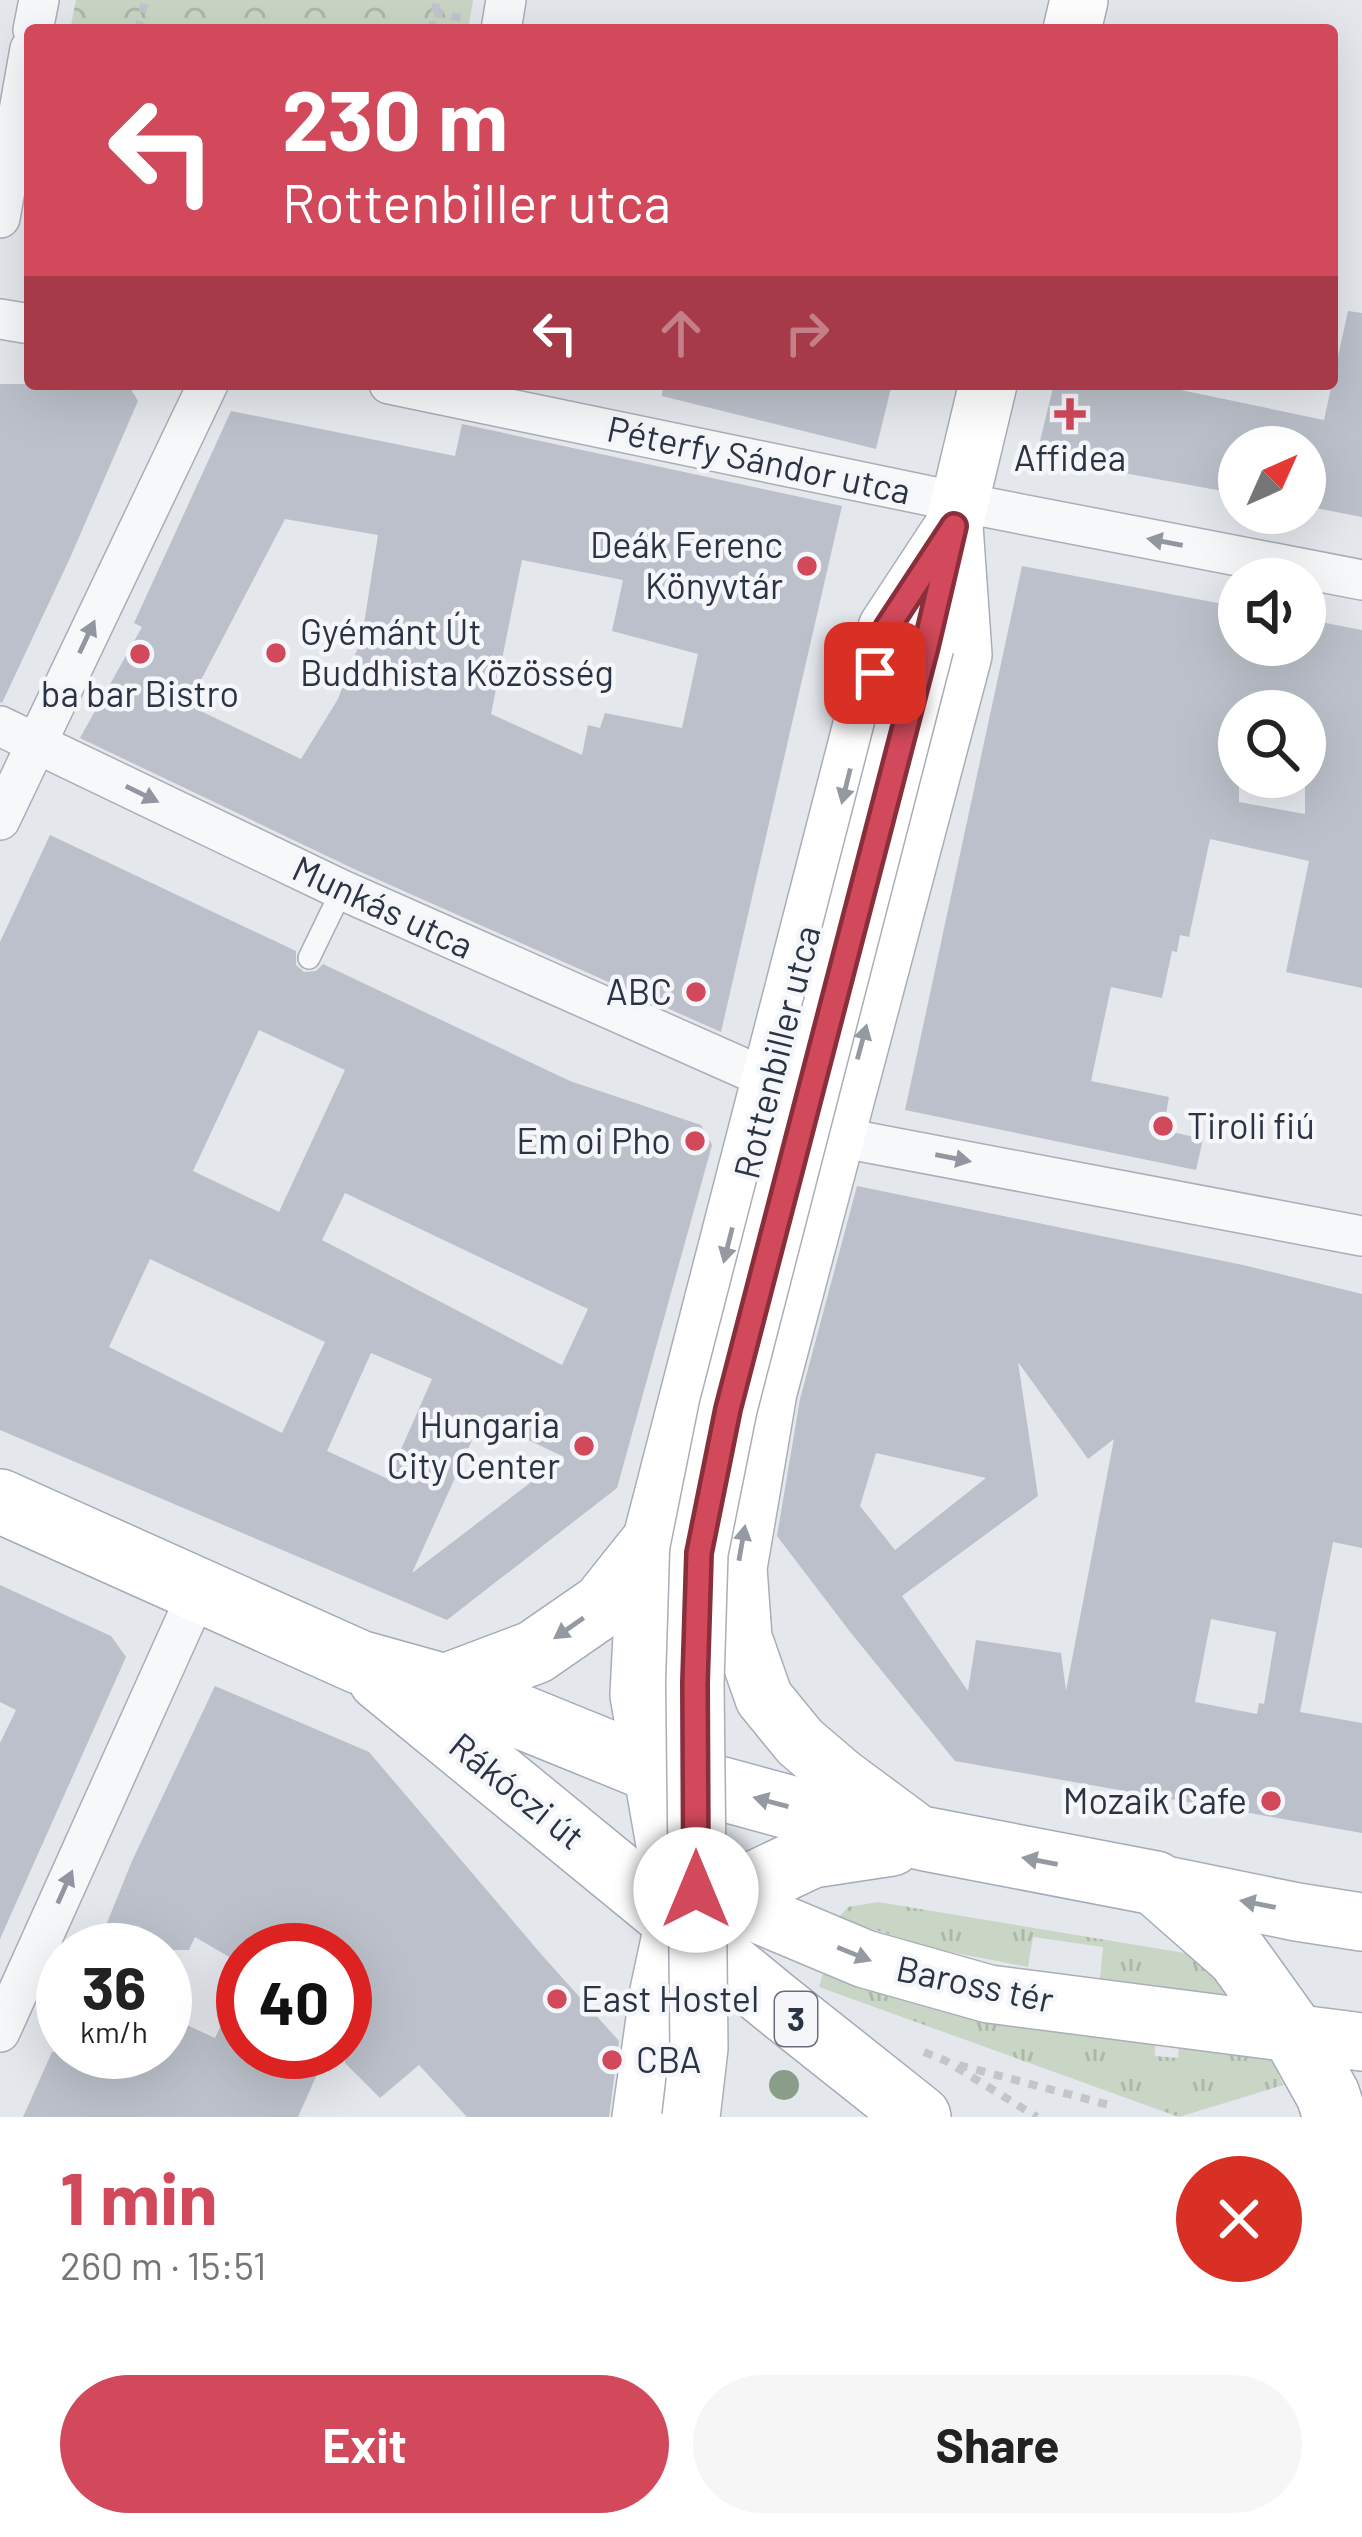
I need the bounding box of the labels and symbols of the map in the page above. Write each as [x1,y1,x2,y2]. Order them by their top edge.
marker: Affidea [1054,398,1086,430]
street label: Péterfy Sándor utca [604,405,915,512]
north arrow [1218,426,1326,534]
place label: Affidea [1014,435,1126,478]
place label: Deák Ferenc Könyvtár [590,522,783,606]
one-way arrow [1145,532,1183,551]
marker: Deák Ferenc Könyvtár [794,553,820,579]
place label: Gyémánt Út Buddhista Közösség [300,609,614,693]
one-way arrow [77,619,97,654]
pin [824,622,926,724]
marker: Gyémánt Út Buddhista Közösség [263,640,289,666]
marker: ba bar Bistro [127,641,153,667]
place label: ba bar Bistro [41,671,239,714]
one-way arrow [836,768,855,805]
one-way arrow [125,784,160,804]
street label: Munkás utca [287,845,481,966]
street label: Rottenbiller utca [723,921,828,1183]
place label: ABC [606,969,672,1012]
marker: ABC [683,979,709,1005]
one-way arrow [854,1023,873,1060]
place label: Tiroli fiú [1187,1103,1315,1146]
marker: Tiroli fiú [1150,1113,1176,1139]
place label: Em oi Pho [516,1118,671,1161]
marker: Em oi Pho [682,1128,708,1154]
one-way arrow [934,1149,972,1168]
one-way arrow [718,1227,737,1264]
place label: Hungaria City Center [387,1402,560,1486]
marker: Hungaria City Center [571,1433,597,1459]
one-way arrow [734,1524,752,1562]
one-way arrow [552,1616,585,1639]
street label: Rákóczi út [442,1723,594,1857]
place label: Mozaik Cafe [1063,1778,1247,1821]
marker: Mozaik Cafe [1258,1788,1284,1814]
one-way arrow [753,1792,790,1811]
position arrow [633,1827,759,1953]
one-way arrow [1021,1851,1059,1870]
one-way arrow [56,1869,76,1904]
one-way arrow [1239,1894,1277,1913]
speed limit sign: 40 [216,1923,372,2079]
one-way arrow [836,1945,872,1964]
street label: Baross tér [893,1945,1058,2020]
place label: East Hostel [581,1976,759,2019]
marker: East Hostel [544,1986,570,2012]
road number: 3 [775,1992,817,2046]
place label: CBA [636,2037,701,2080]
marker: CBA [599,2047,625,2073]

